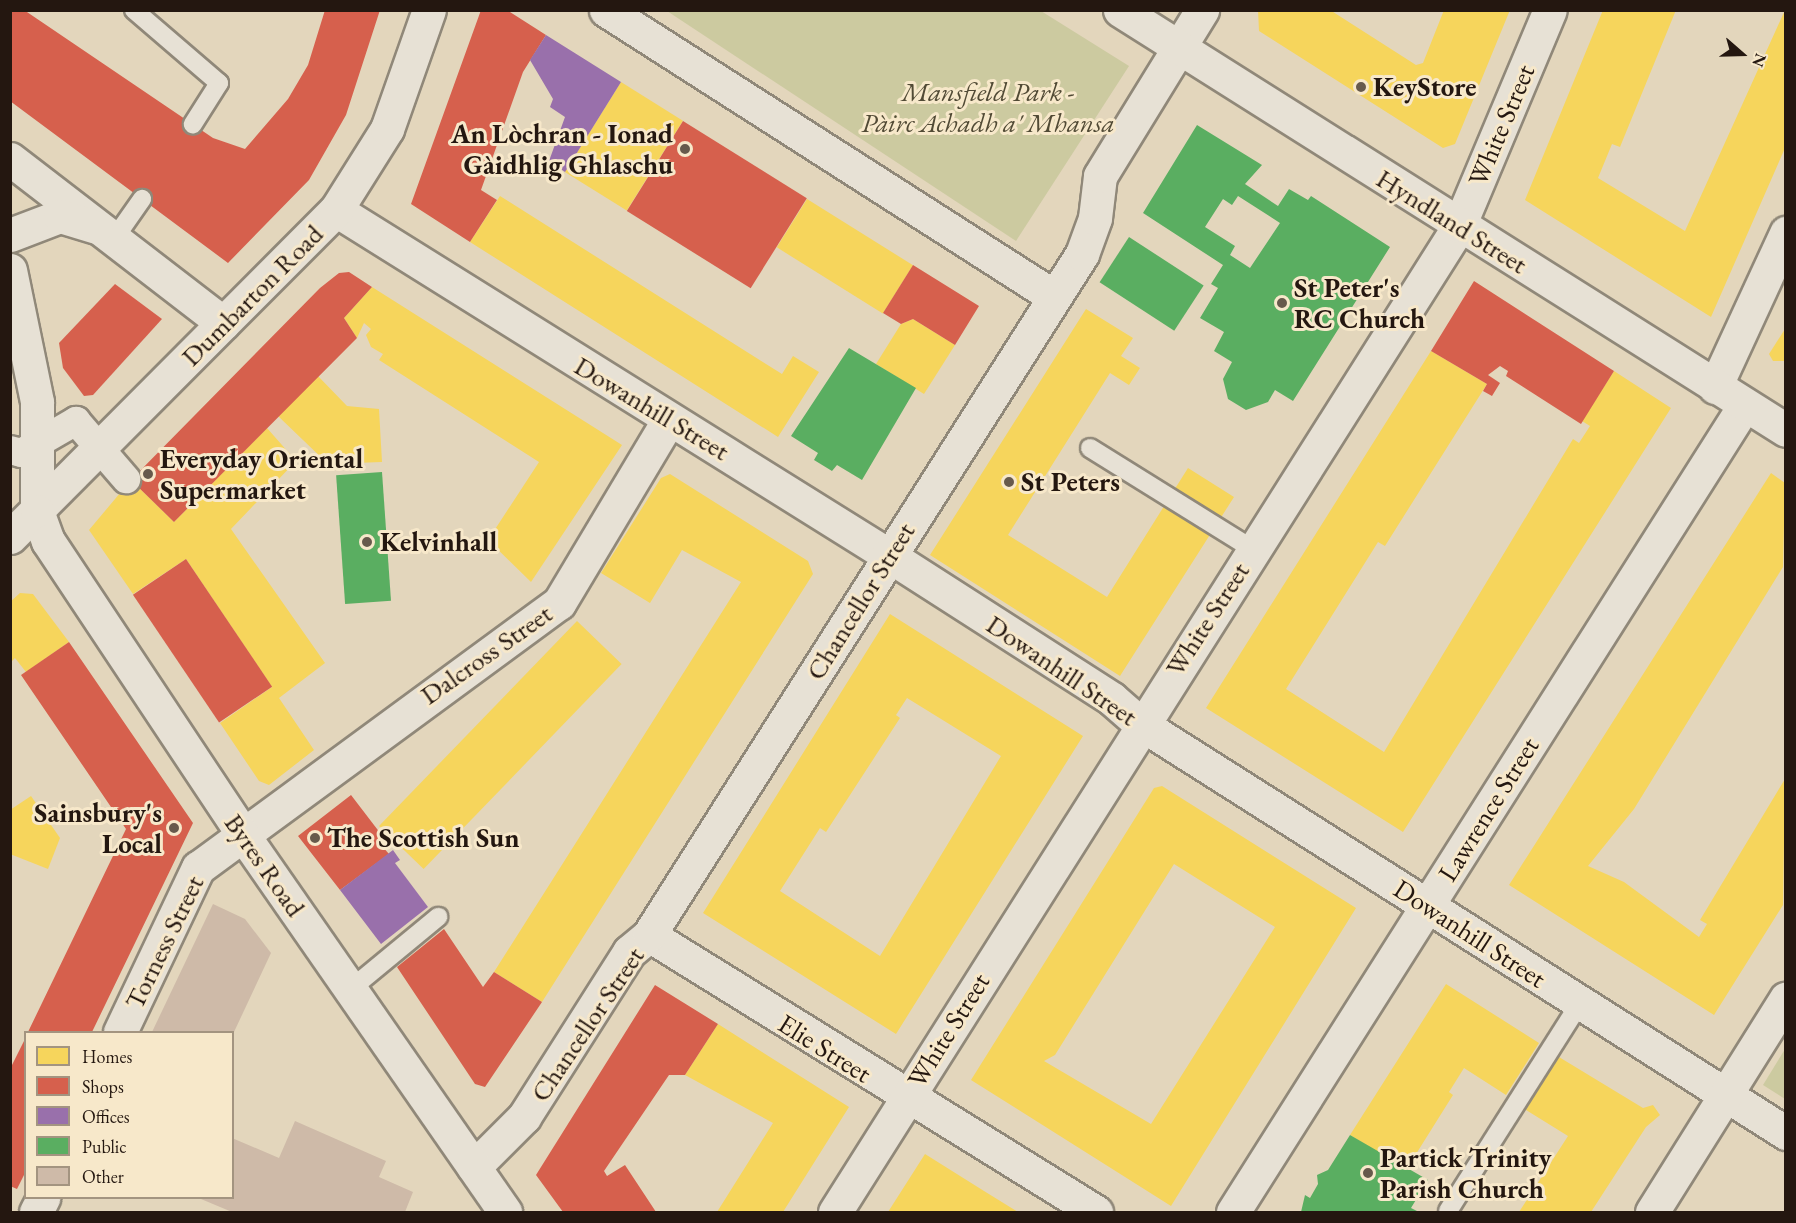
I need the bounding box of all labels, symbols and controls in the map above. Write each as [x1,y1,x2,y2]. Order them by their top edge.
north arrow [1712,24,1772,84]
text: N [1747,51,1771,70]
street label: White Street [1461,59,1541,191]
place label: KeyStore [1373,71,1476,103]
park label: Mansfield Park - Pàirc Achadh a' Mhansa [861,75,1115,138]
marker: KeyStore [1354,80,1368,94]
place label: An Lòchran - Ionad Gàidhlig Ghlaschu [451,117,673,180]
marker: An Lòchran - Ionad Gàidhlig Ghlaschu [678,142,692,156]
street label: Hyndland Street [1371,162,1533,280]
street label: Dumbarton Road [175,218,329,372]
place label: St Peter's RC Church [1294,271,1425,334]
marker: St Peter's RC Church [1275,296,1289,310]
street label: Dowanhill Street [569,349,735,467]
place label: Everyday Oriental Supermarket [160,442,363,505]
place label: St Peters [1021,466,1120,498]
marker: Everyday Oriental Supermarket [141,467,155,481]
marker: St Peters [1002,475,1016,489]
street label: Chancellor Street [799,516,921,686]
place label: Kelvinhall [380,526,497,558]
marker: Kelvinhall [358,533,376,551]
street label: White Street [1158,556,1256,682]
street label: Dalcross Street [414,597,558,711]
street label: Dowanhill Street [981,608,1143,732]
street label: Lawrence Street [1431,731,1545,887]
place label: Sainsbury's Local [34,796,162,859]
street label: Byres Road [218,807,312,923]
marker: Sainsbury's Local [167,821,181,835]
place label: The Scottish Sun [327,822,519,854]
marker: The Scottish Sun [308,831,322,845]
street label: Torness Street [118,870,210,1014]
street label: Dowanhill Street [1388,872,1552,994]
street label: Chancellor Street [523,941,651,1107]
street label: White Street [900,967,996,1093]
street label: Elie Street [772,1007,878,1089]
legend [24,1031,234,1199]
text: Homes [82,1045,132,1068]
text: Shops [82,1075,124,1098]
text: Offices [82,1105,130,1128]
text: Public [82,1135,126,1158]
place label: Partick Trinity Parish Church [1380,1141,1551,1204]
text: Other [82,1165,124,1188]
marker: Partick Trinity Parish Church [1361,1166,1375,1180]

